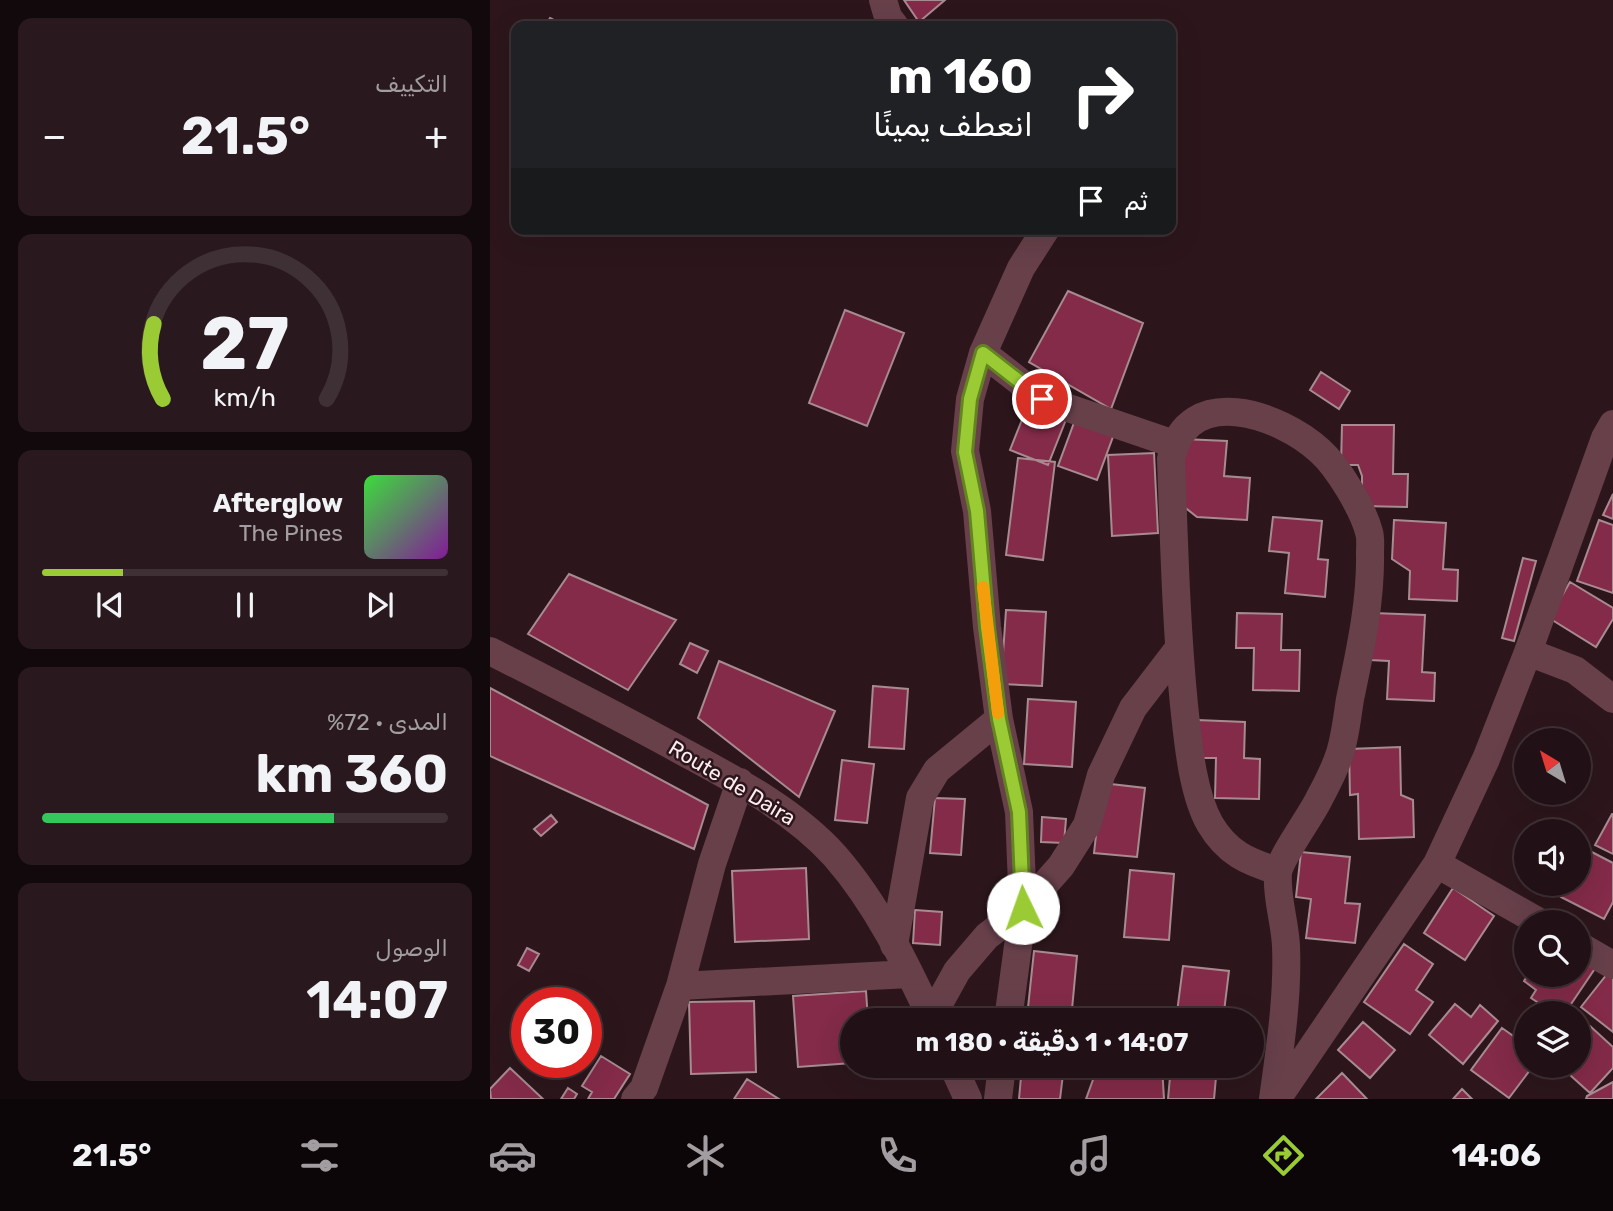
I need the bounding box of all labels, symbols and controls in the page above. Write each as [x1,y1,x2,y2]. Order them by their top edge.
text: 160 m [888,47,1033,105]
icon: right [1057,49,1148,140]
text: التكييف [375,70,448,98]
text: 21.5° [181,105,310,167]
text: انعطف يمينًا [873,106,1033,144]
text: − [42,113,67,159]
text: + [424,113,448,159]
icon: arrive [1072,182,1110,220]
text: ثم [1124,186,1148,217]
text: 27 [200,302,290,388]
pin [1012,369,1072,429]
icon: arrive [1023,380,1061,418]
text: km/h [214,383,276,412]
text: Afterglow [213,488,343,519]
text: The Pines [239,519,343,547]
icon: previous [91,586,129,624]
icon: pause [226,586,264,624]
icon: next [361,586,399,624]
text: المدى · 72% [327,708,448,736]
north arrow [1514,728,1591,805]
map controls [1514,728,1591,1078]
street label: Route de Daira [664,735,800,830]
text: 360 km [255,743,448,805]
button: sound [1514,819,1591,896]
position arrow [986,871,1060,945]
button: search [1514,910,1591,987]
text: الوصول [376,934,448,962]
text: 14:07 [306,969,448,1031]
speed limit sign: 30 [511,987,602,1078]
button: layers [1514,1001,1591,1078]
text: 14:07 · 1 دقيقة · 180 m [915,1027,1189,1058]
icon: filters [295,1131,344,1180]
icon: car [488,1131,537,1180]
icon: climate [681,1131,730,1180]
icon: phone [873,1131,922,1180]
icon: music [1066,1131,1115,1180]
icon: directions [1259,1131,1308,1180]
text: 21.5° [72,1136,152,1174]
text: 14:06 [1451,1136,1541,1174]

